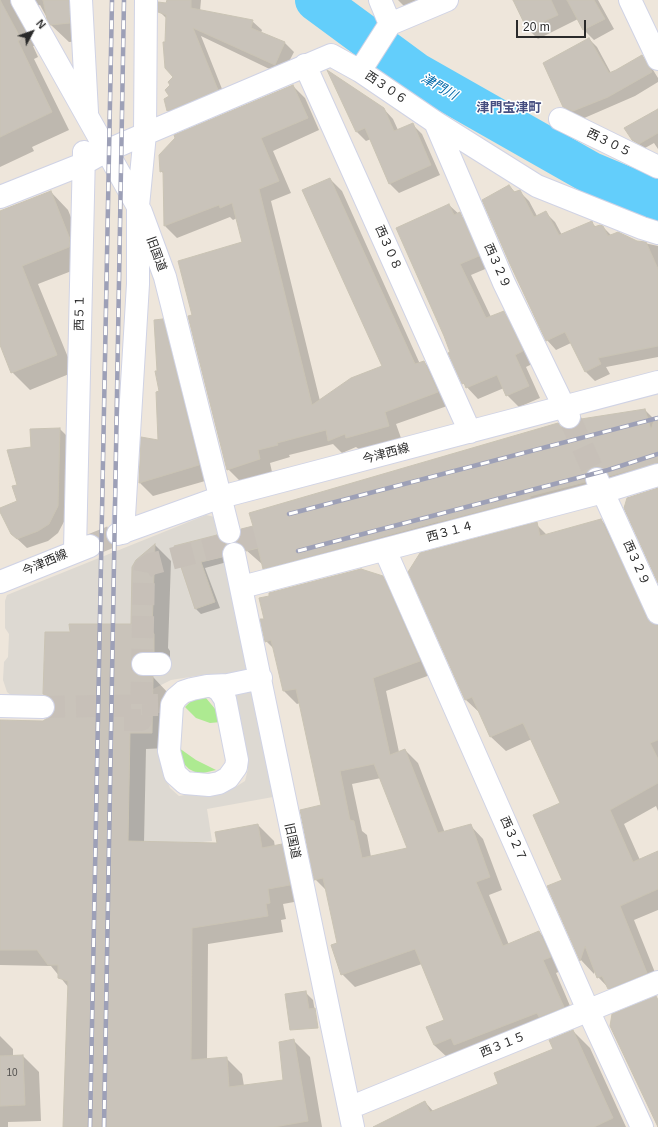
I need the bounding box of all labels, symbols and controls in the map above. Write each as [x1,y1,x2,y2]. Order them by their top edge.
north arrow [12,12,52,52]
scale bar [518,12,588,38]
text: N [34,17,48,31]
text: 20 m [523,20,550,34]
street label: 西３０６ [362,69,410,107]
water label: 津門川 [418,70,460,104]
district label: 津門宝津町 [477,100,541,116]
street label: 西３０５ [584,126,634,160]
street label: 西３０８ [372,223,404,273]
street label: 旧国道 [143,235,169,273]
street label: 西３２９ [481,241,513,291]
street label: 西５１ [72,295,88,331]
street label: 今津西線 [361,441,411,467]
street label: 西３１４ [425,519,475,545]
street label: 西３２９ [620,538,652,588]
street label: 今津西線 [20,547,70,579]
street label: 西３２７ [497,814,529,864]
street label: 旧国道 [281,822,303,860]
street label: 西３１５ [478,1029,528,1061]
house number: 10 [6,1067,18,1079]

